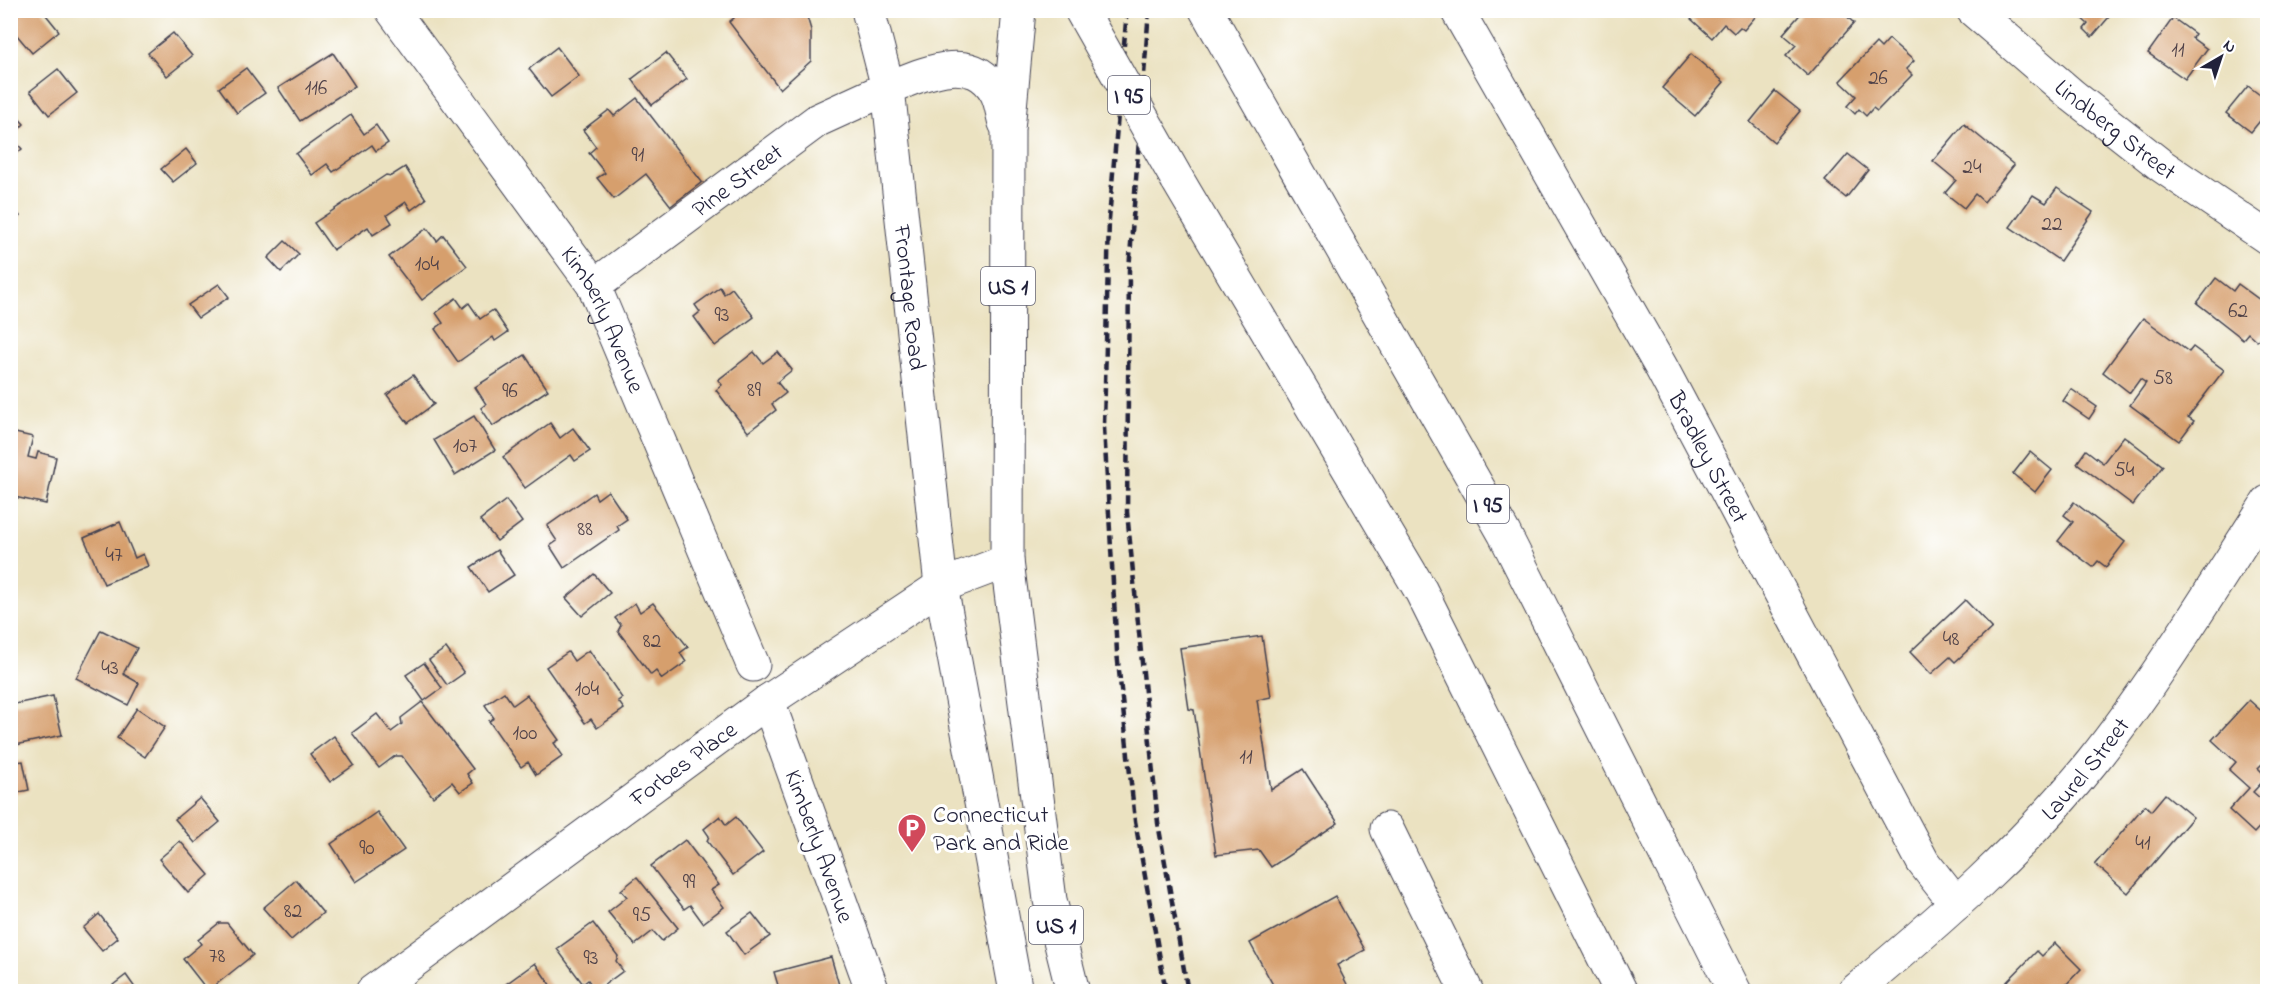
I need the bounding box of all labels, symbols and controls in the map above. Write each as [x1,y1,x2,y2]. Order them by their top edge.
north arrow [2191,27,2251,87]
text: N [2217,34,2241,60]
house number: 11 [2171,36,2185,66]
house number: 26 [1868,64,1888,94]
street label: Lindberg Street [2045,72,2182,191]
house number: 116 [305,74,327,104]
road number: I 95 [1108,76,1150,114]
street label: Pine Street [686,136,791,228]
house number: 91 [632,141,645,171]
house number: 24 [1962,153,1982,183]
house number: 22 [2042,210,2062,240]
street label: Frontage Road [883,222,933,373]
street label: Kimberly Avenue [550,240,652,399]
house number: 104 [415,250,440,280]
road number: US 1 [981,267,1035,305]
house number: 62 [2228,297,2248,327]
house number: 93 [715,301,730,331]
house number: 58 [2153,364,2173,394]
house number: 89 [747,376,762,406]
house number: 96 [502,377,518,407]
street label: Bradley Street [1657,385,1756,530]
house number: 107 [453,432,478,462]
house number: 54 [2114,456,2135,486]
road number: I 95 [1467,485,1509,523]
house number: 88 [577,515,593,545]
house number: 47 [105,541,123,571]
house number: 48 [1943,625,1959,655]
house number: 82 [643,627,661,657]
house number: 43 [101,654,119,684]
house number: 104 [575,675,600,705]
street label: Laurel Street [2034,711,2140,830]
street label: Forbes Place [623,714,746,817]
house number: 100 [513,719,537,749]
house number: 11 [1239,743,1253,773]
street label: Kimberly Avenue [773,765,862,929]
place label: Connecticut Park and Ride [933,799,1069,862]
parking icon: Connecticut Park and Ride [896,812,928,854]
house number: 41 [2135,829,2151,859]
house number: 90 [359,834,375,864]
house number: 99 [683,868,696,898]
house number: 82 [284,897,302,927]
house number: 95 [633,901,651,931]
road number: US 1 [1029,906,1083,944]
house number: 78 [209,942,225,972]
house number: 93 [584,944,599,974]

